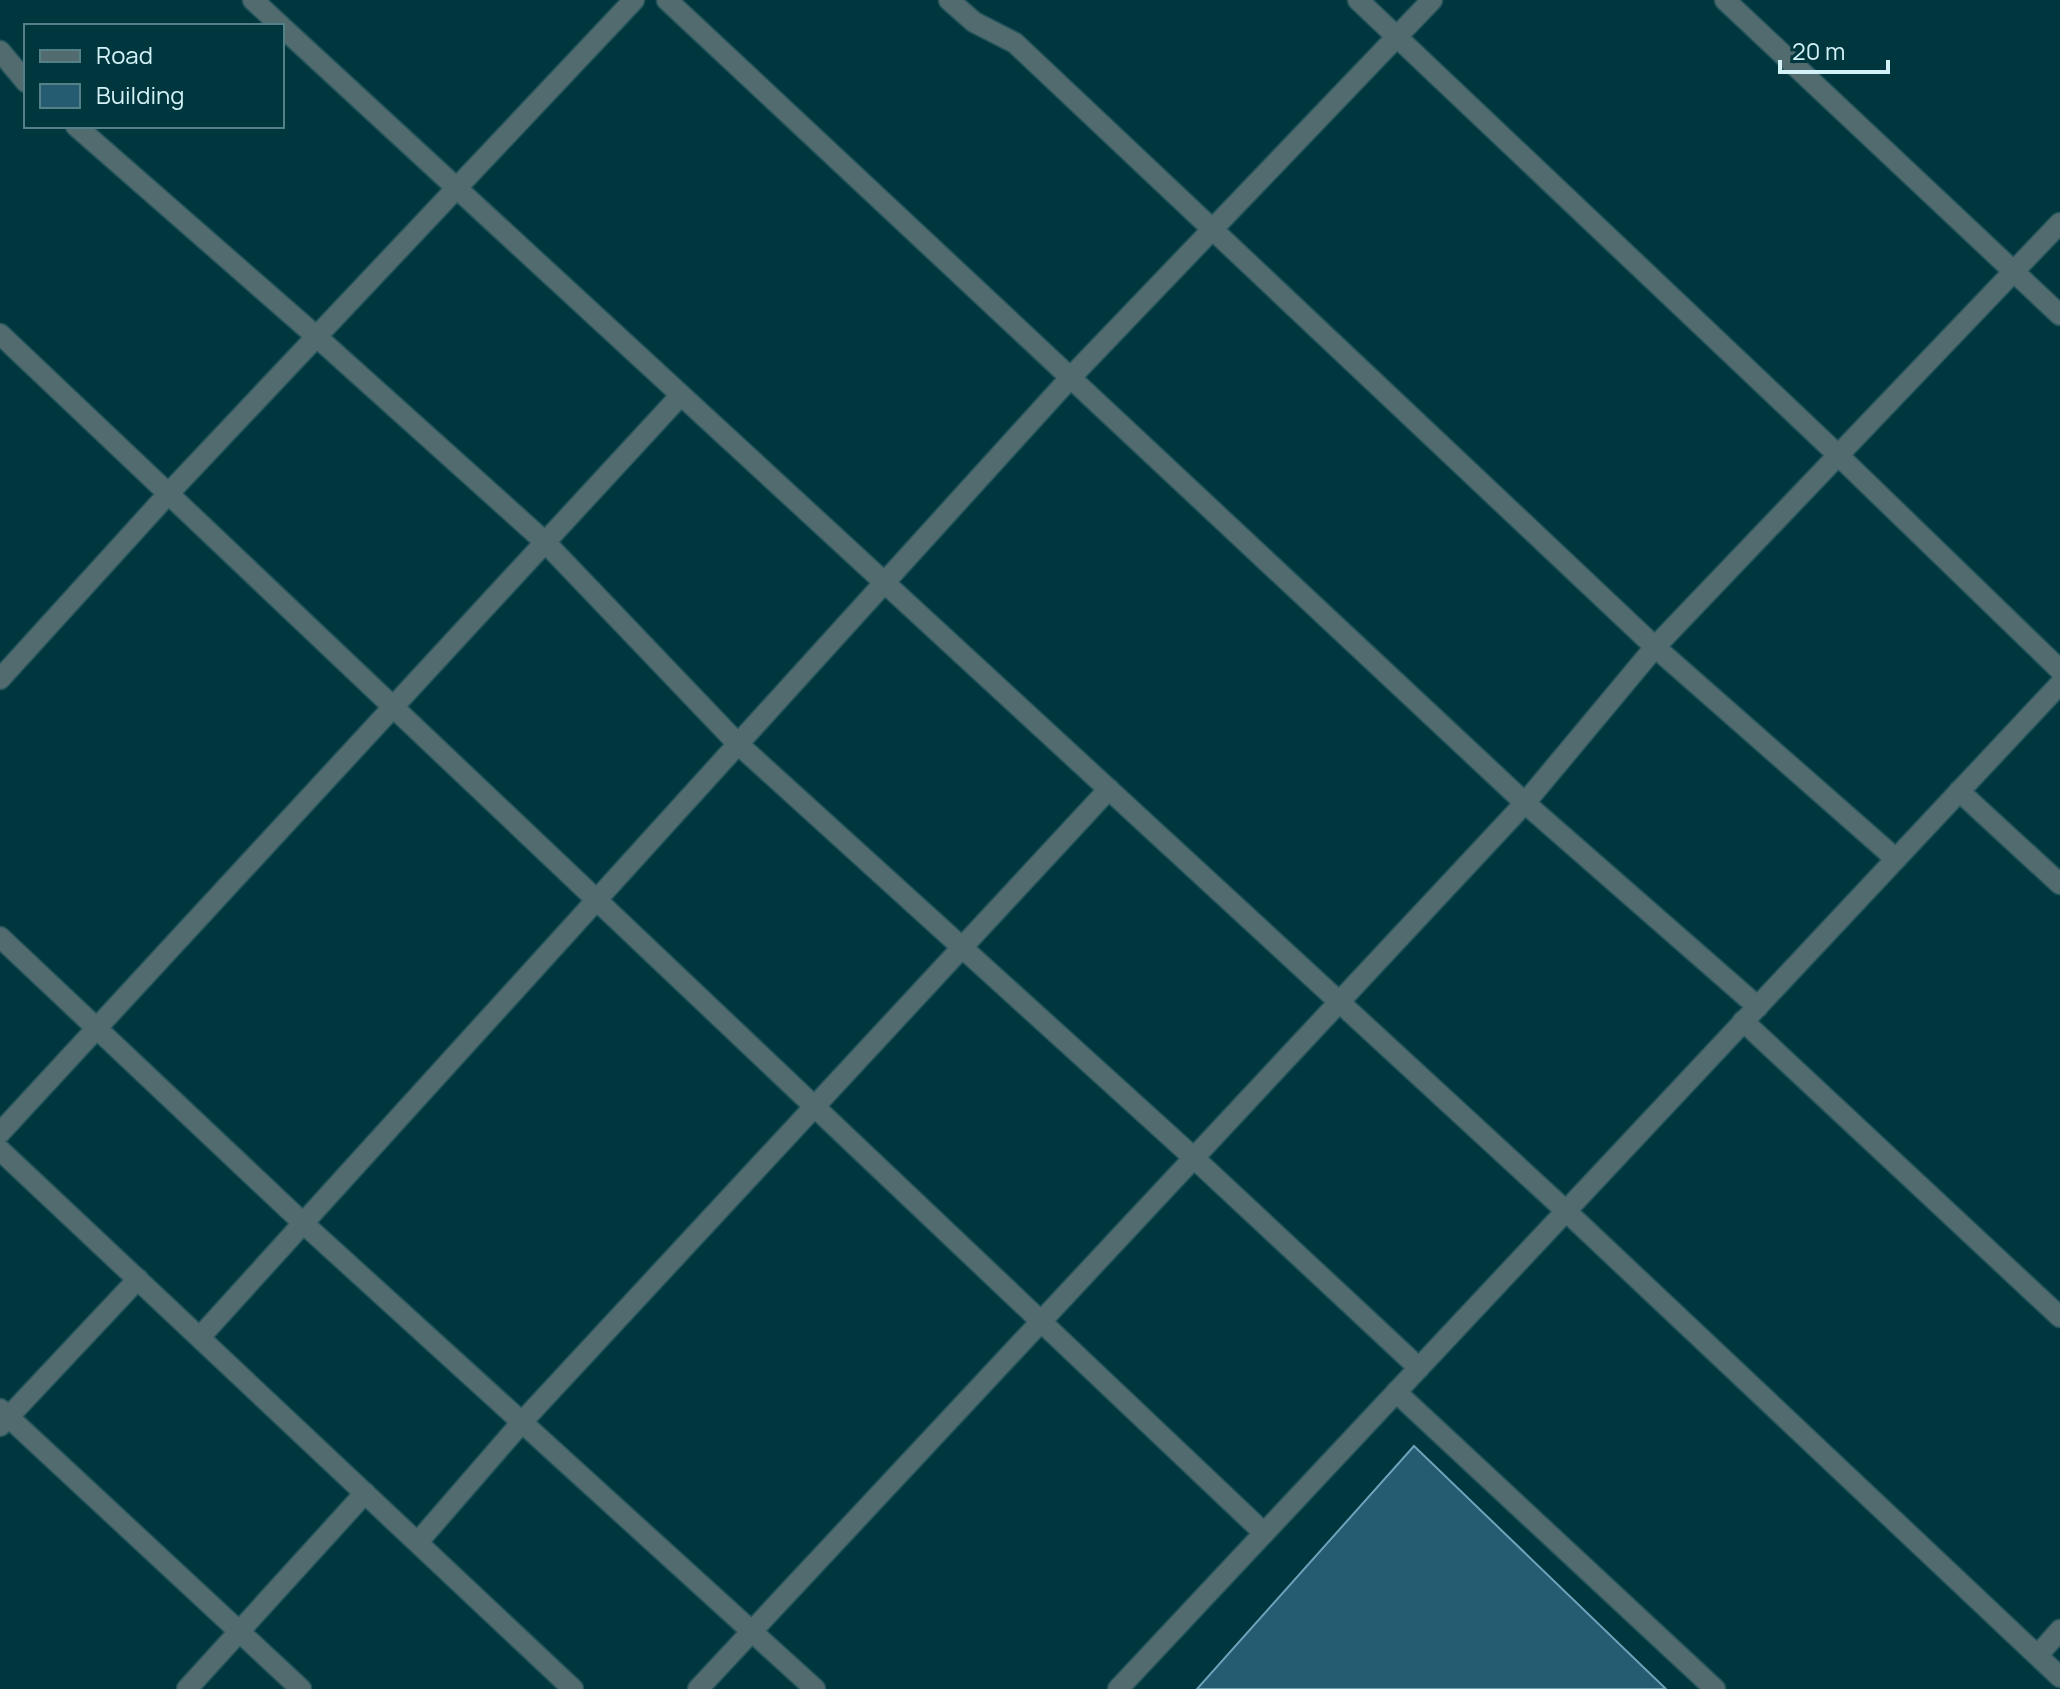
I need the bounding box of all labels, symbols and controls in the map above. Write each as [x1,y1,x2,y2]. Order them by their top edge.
legend [24,24,284,128]
scale bar [1780,24,1888,74]
text: 20 m [1792,34,1845,67]
text: Road [96,38,153,71]
text: Building [96,78,184,111]

